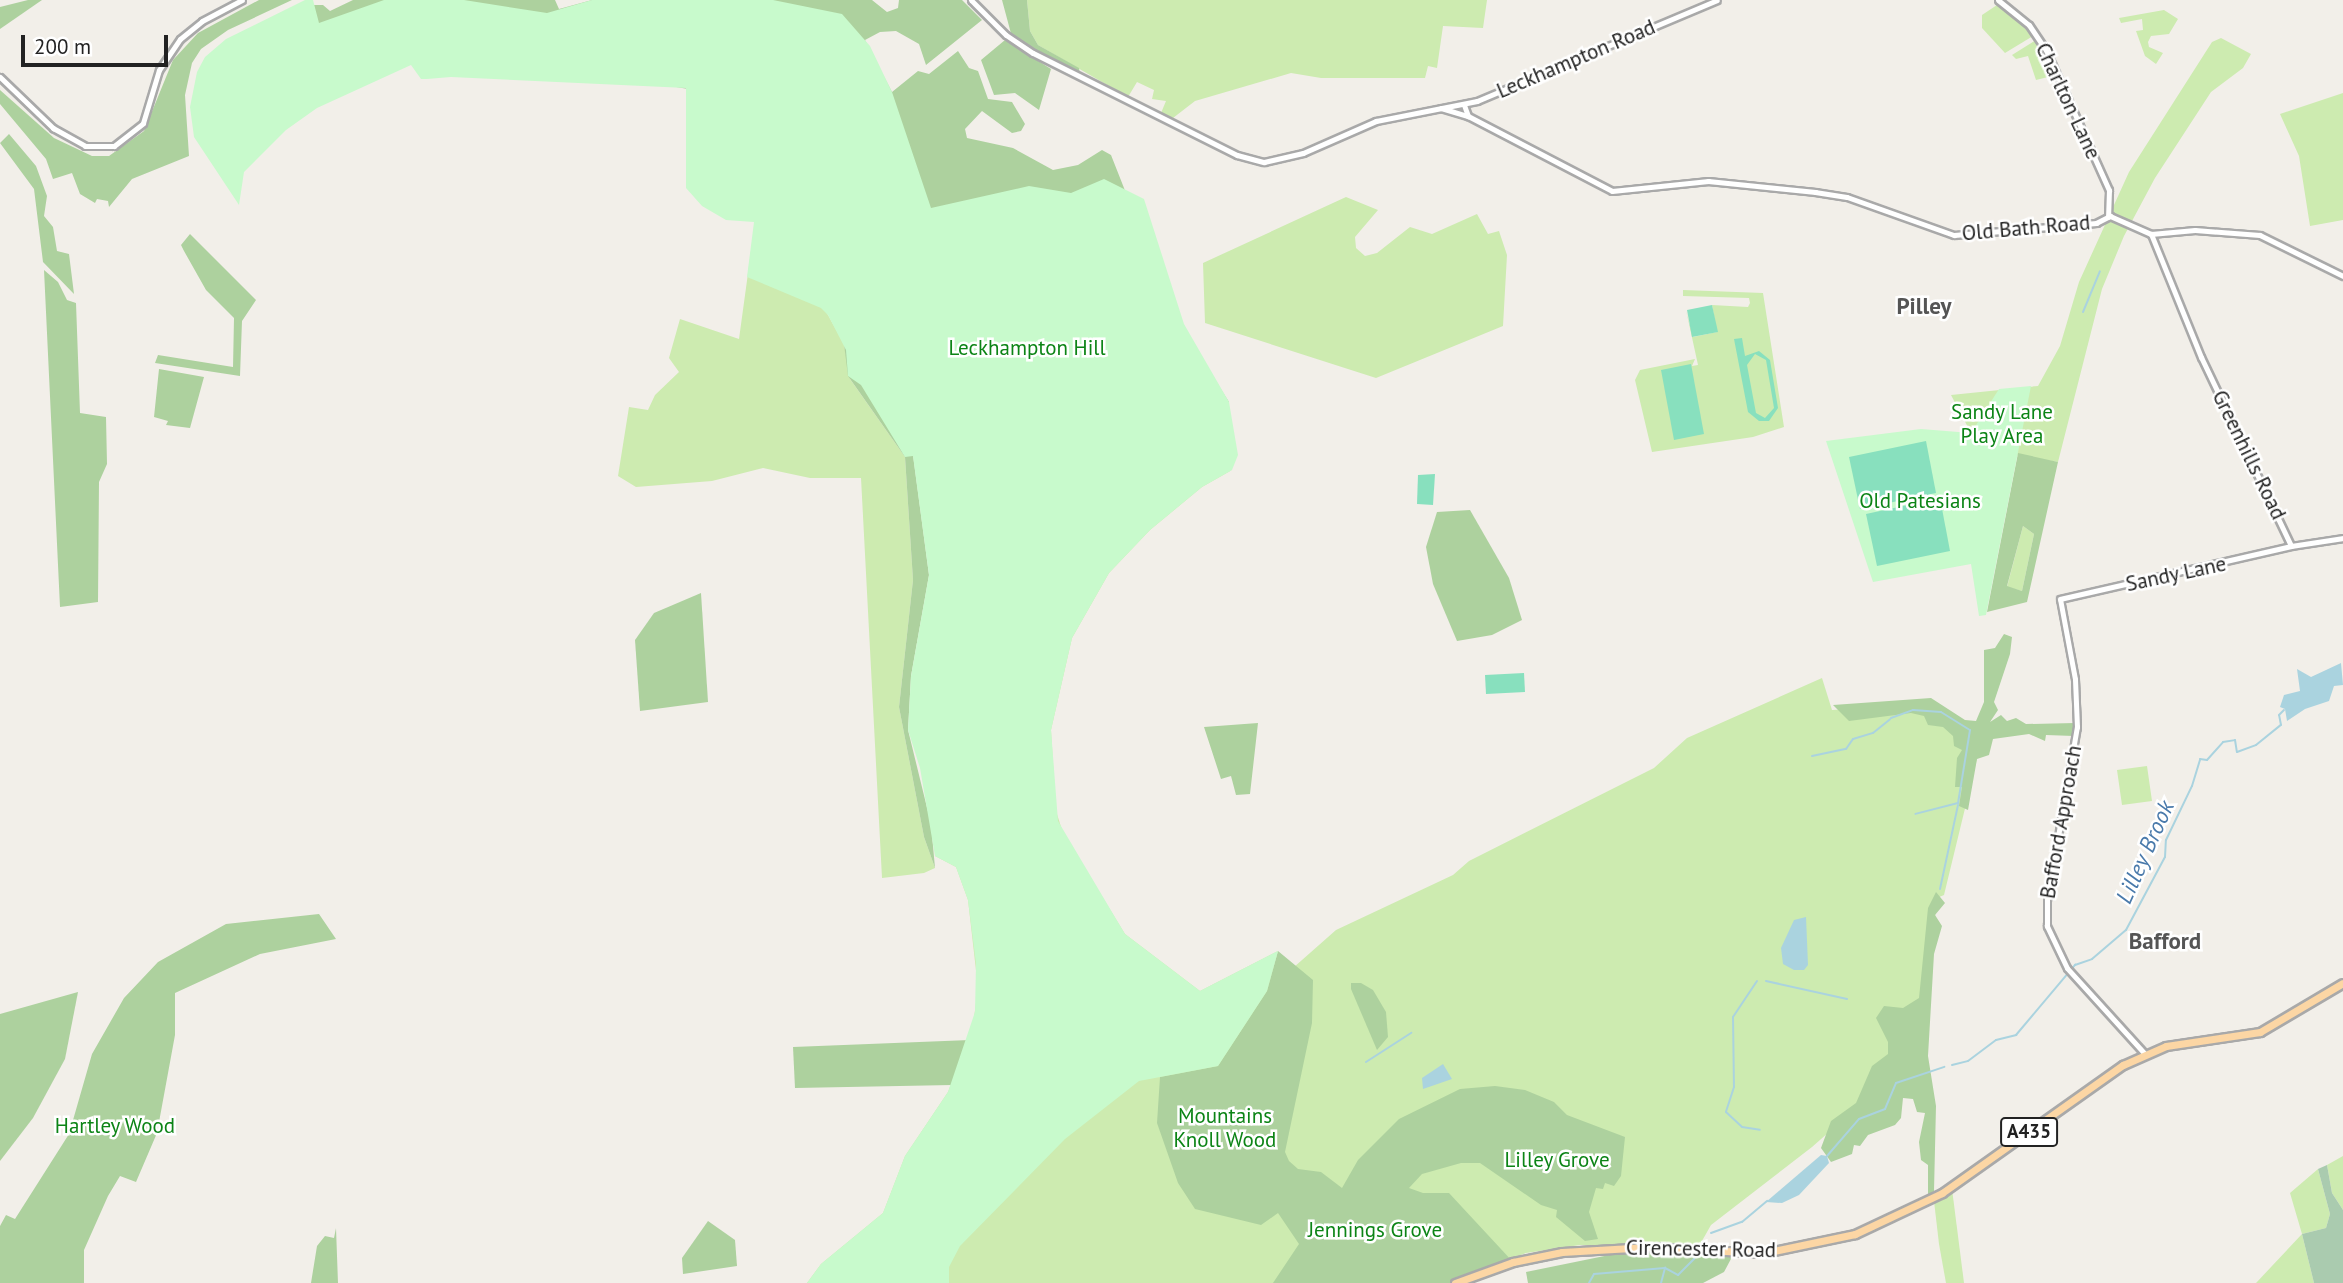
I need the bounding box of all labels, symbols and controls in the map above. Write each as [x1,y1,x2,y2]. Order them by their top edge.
street label: Leckhampton Road [1493,14,1659,104]
scale bar [24,21,172,65]
text: 200 m [34,33,91,60]
street label: Charlton Lane [2030,39,2106,163]
street label: Old Bath Road [1961,210,2091,246]
district label: Pilley [1896,292,1952,320]
park label: Leckhampton Hill [948,335,1106,361]
street label: Greenhills Road [2207,386,2291,524]
park label: Sandy Lane Play Area [1951,399,2053,449]
park label: Old Patesians [1859,488,1981,514]
street label: Sandy Lane [2123,551,2229,597]
street label: Bafford Approach [2035,743,2087,901]
water label: Lilley Brook [2110,796,2180,908]
district label: Bafford [2129,927,2201,955]
park label: Mountains Knoll Wood [1173,1103,1277,1153]
park label: Hartley Wood [54,1113,176,1139]
road number: A435 [1999,1116,2059,1148]
park label: Lilley Grove [1504,1147,1610,1173]
park label: Jennings Grove [1308,1217,1442,1243]
street label: Cirencester Road [1626,1235,1776,1263]

